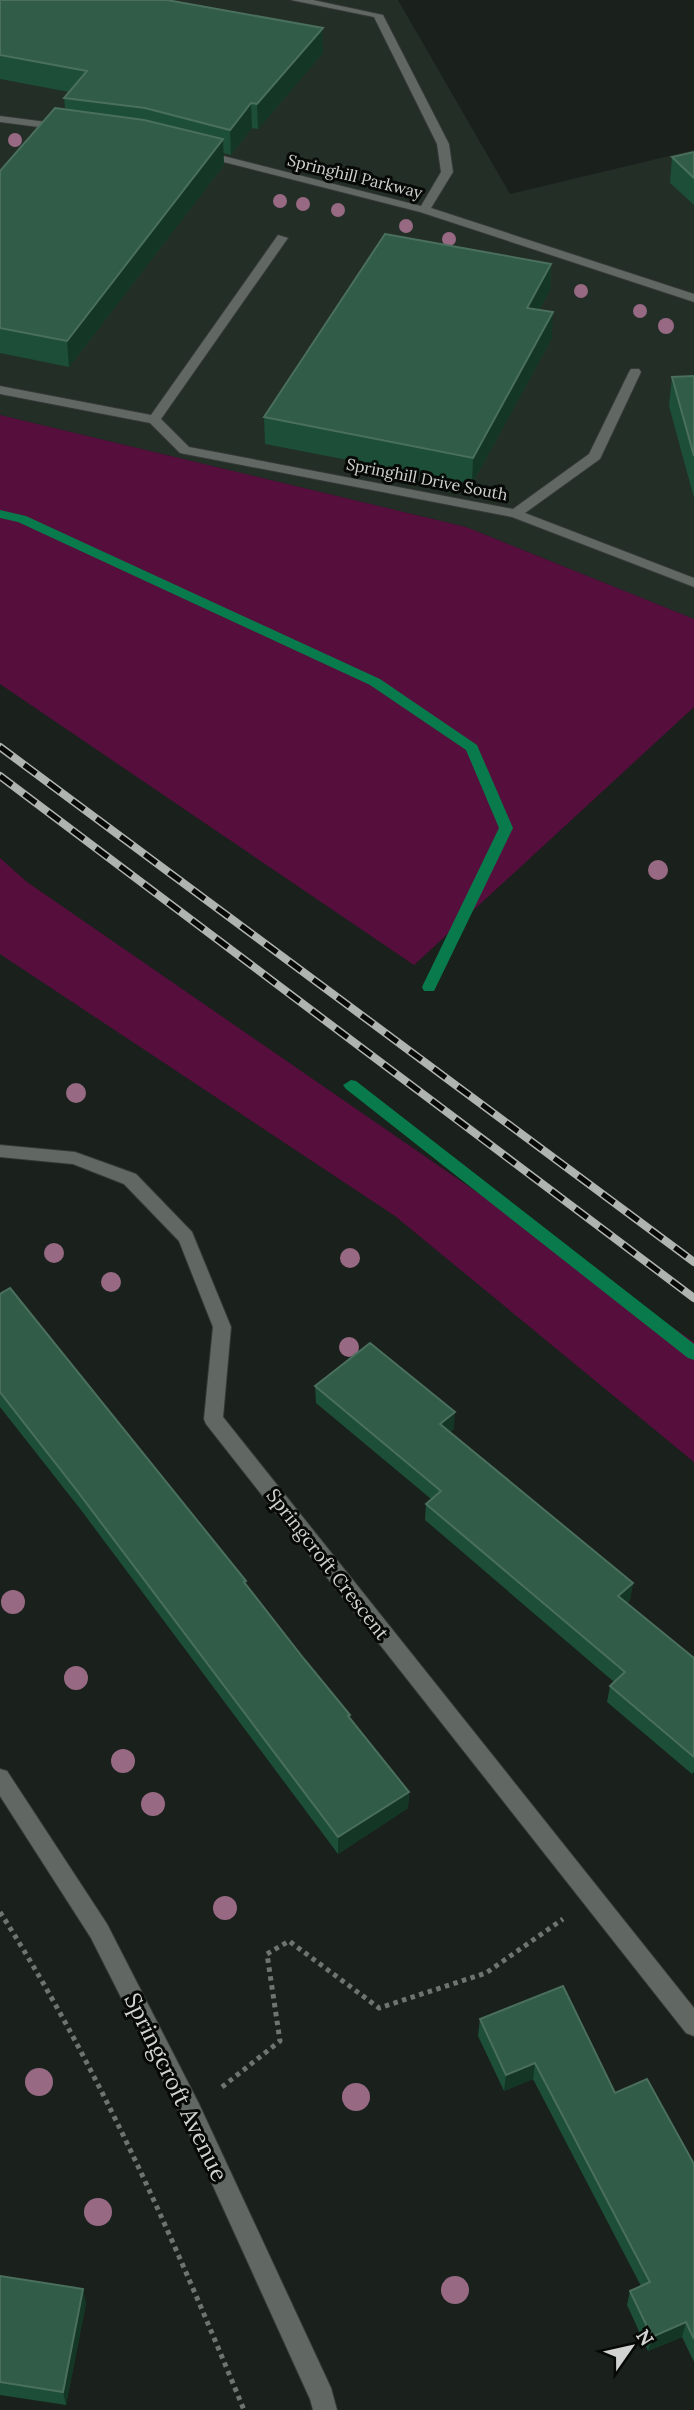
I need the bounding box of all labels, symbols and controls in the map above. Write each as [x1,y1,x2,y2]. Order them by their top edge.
street label: Springhill Parkway [285,150,425,203]
street label: Springhill Drive South [345,454,510,505]
street label: Springcroft Crescent [262,1484,395,1645]
street label: Springcroft Avenue [118,1988,235,2186]
north arrow [596,2312,666,2382]
text: N [631,2325,659,2351]

